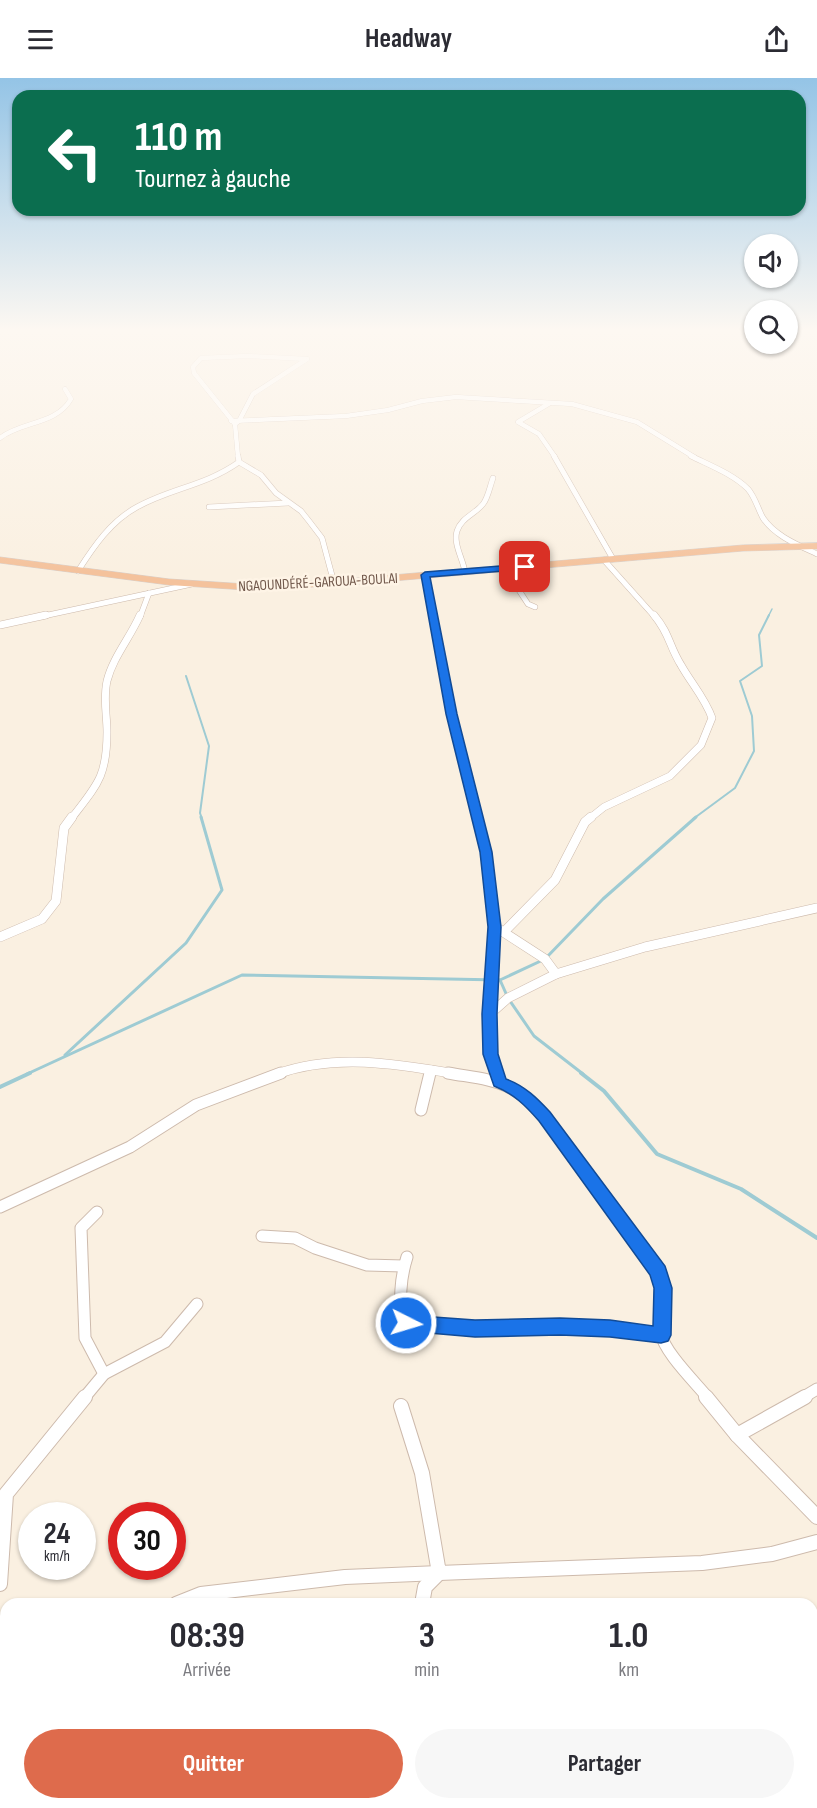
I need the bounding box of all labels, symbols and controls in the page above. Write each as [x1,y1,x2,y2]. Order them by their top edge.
icon: menu [24,23,57,56]
text: Headway [365,23,452,55]
icon: share [760,23,793,56]
text: 110 m [135,112,222,163]
icon: left [36,114,114,192]
text: Tournez à gauche [135,163,291,195]
map controls [744,234,798,354]
button: sound [744,234,798,288]
button: search [744,300,798,354]
pin [499,541,550,592]
icon: arrive [508,550,541,583]
street label: NGAOUNDÉRÉ-GAROUA-BOULAI [238,569,398,596]
position arrow [374,1291,438,1355]
speed limit sign: 30 [108,1502,186,1580]
text: 24 [44,1516,70,1552]
text: km/h [44,1547,70,1566]
text: 08:39 [170,1615,245,1658]
text: 3 [419,1615,435,1658]
text: 1.0 [609,1615,649,1658]
text: Arrivée [183,1658,231,1682]
text: min [414,1658,439,1682]
text: km [619,1658,639,1682]
button: Quitter [24,1729,403,1798]
button: Partager [415,1729,794,1798]

